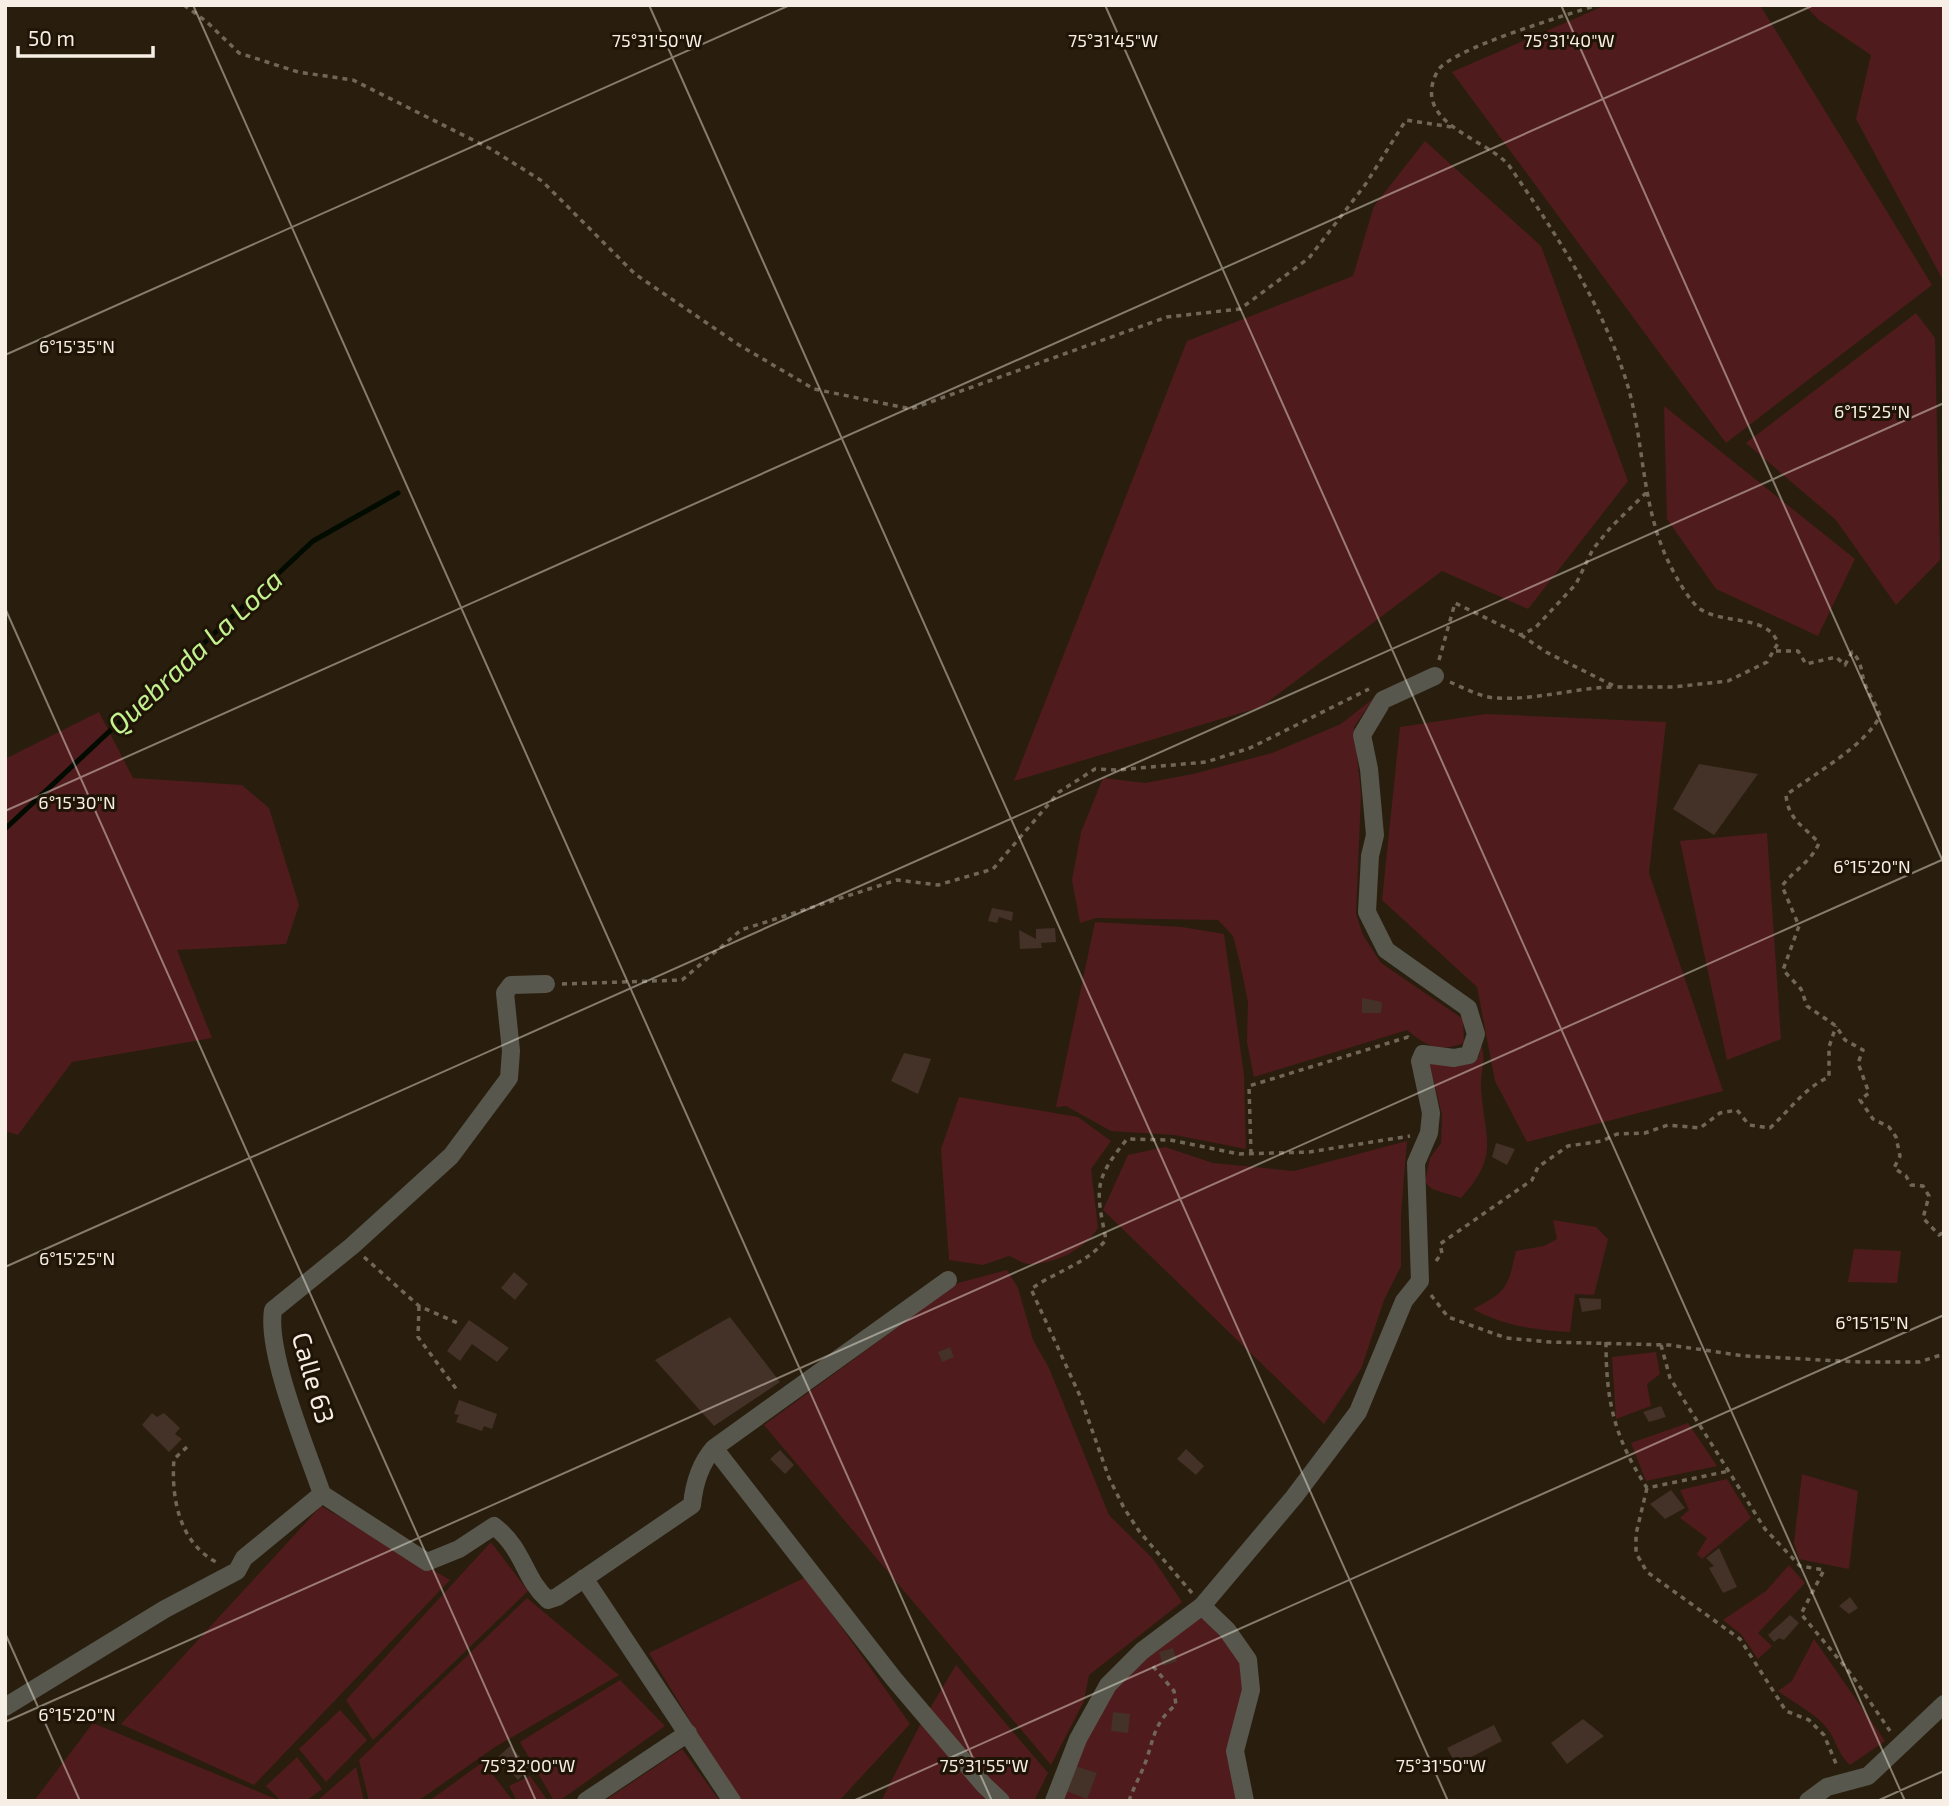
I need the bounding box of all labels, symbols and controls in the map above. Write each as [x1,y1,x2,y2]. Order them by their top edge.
scale bar [18,14,152,58]
text: 50 m [28,25,75,50]
text: 75°31'50"W [612,29,702,51]
text: 75°31'45"W [1068,29,1158,51]
text: 75°31'40"W [1523,29,1615,51]
text: 6°15'35"N [39,335,115,357]
text: 6°15'25"N [1834,400,1910,422]
water label: Quebrada La Loca [100,562,289,741]
text: 6°15'30"N [38,791,116,813]
text: 6°15'20"N [1833,855,1911,877]
text: 6°15'25"N [39,1247,115,1269]
text: 6°15'15"N [1835,1311,1909,1333]
street label: Calle 63 [287,1328,342,1427]
text: 6°15'20"N [38,1703,116,1725]
text: 75°32'00"W [481,1754,575,1776]
text: 75°31'55"W [939,1754,1029,1776]
text: 75°31'50"W [1396,1754,1486,1776]

